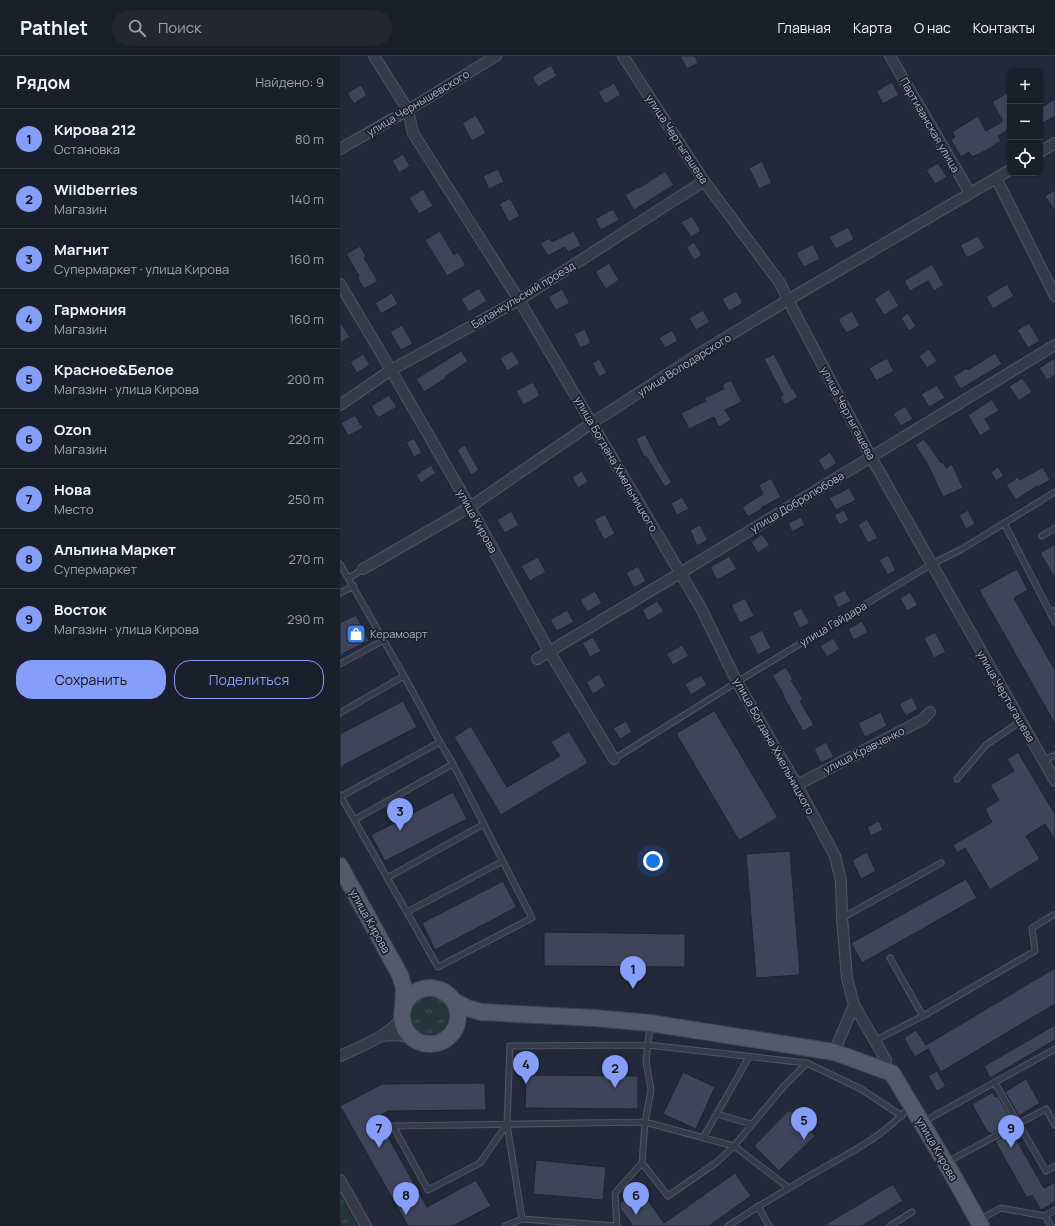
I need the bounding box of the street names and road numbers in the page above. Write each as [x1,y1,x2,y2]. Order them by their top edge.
street label: улица Чернышевского [364,66,472,139]
street label: Партизанская улица [897,75,964,175]
street label: улица Чертыгашева [643,91,712,186]
street label: Баланкульский проезд [468,257,578,332]
street label: улица Володарского [634,329,734,400]
street label: улица Чертыгашева [817,363,879,462]
street label: улица Богдана Хмельницкого [571,393,662,535]
street label: улица Добролюбова [747,468,847,536]
street label: улица Кирова [454,486,501,555]
street label: улица Гайдара [796,598,869,650]
street label: улица Чертыгашева [974,647,1039,745]
street label: улица Богдана Хмельницкого [730,675,819,817]
street label: улица Кравченко [821,722,907,776]
street label: улица Кирова [347,886,394,955]
street label: улица Кирова [913,1114,962,1183]

